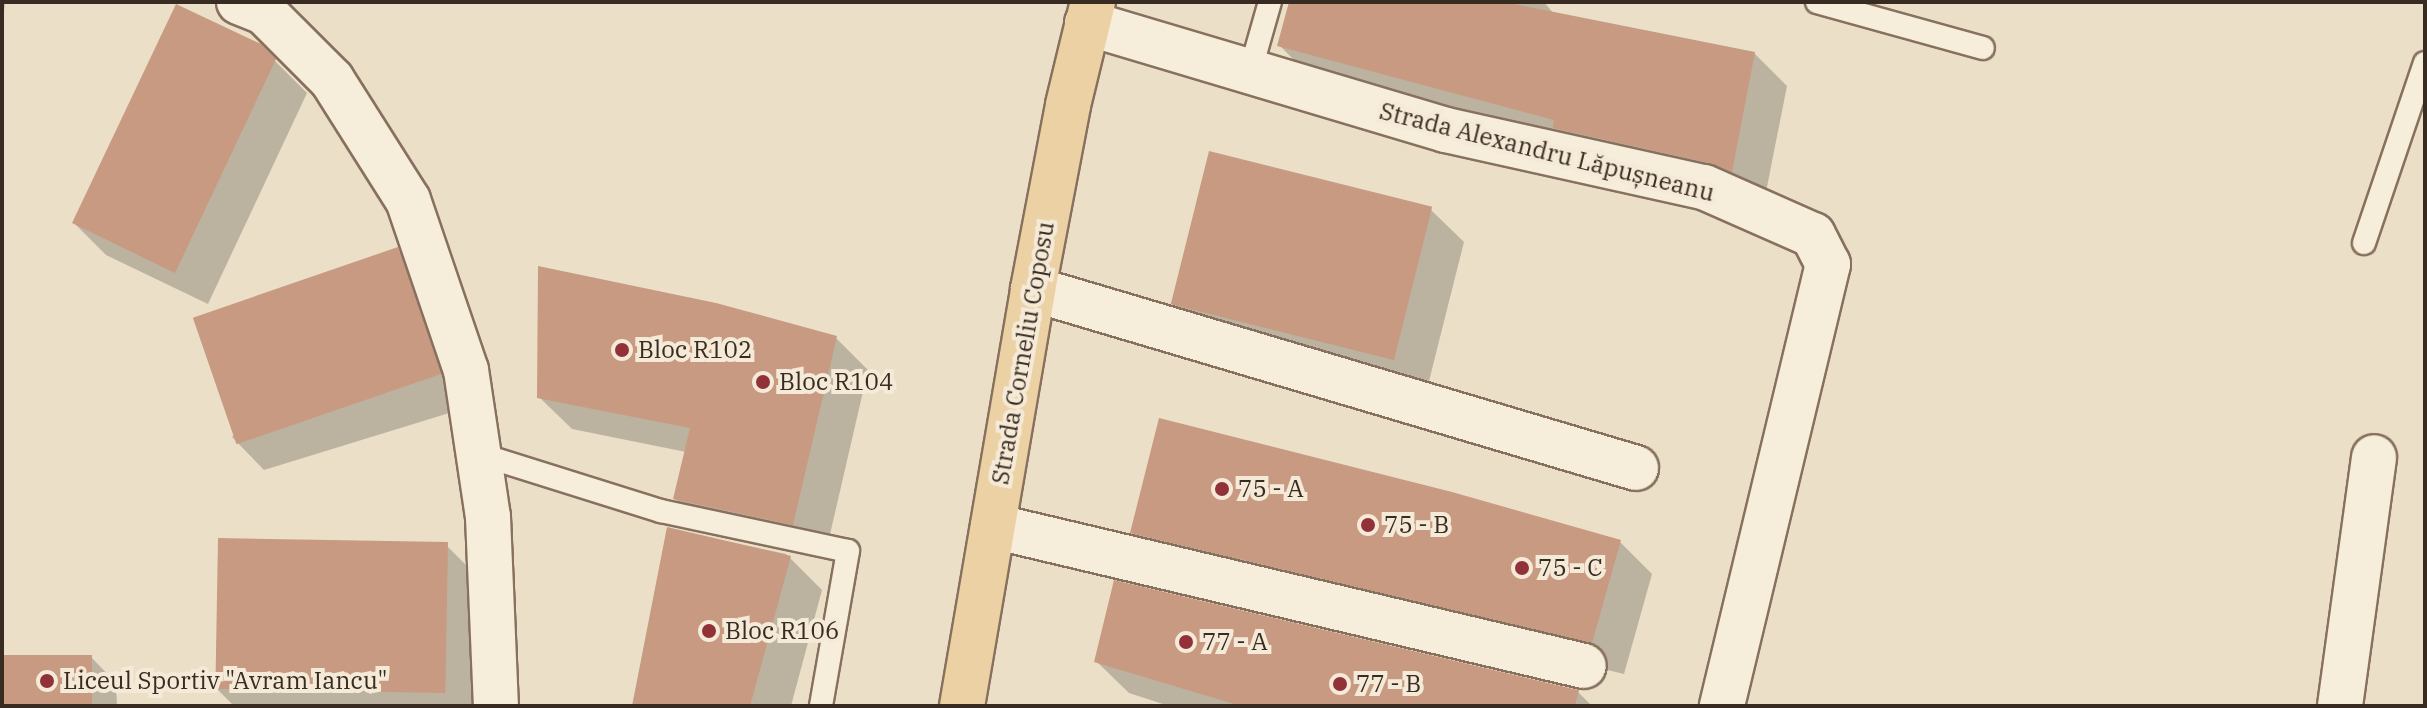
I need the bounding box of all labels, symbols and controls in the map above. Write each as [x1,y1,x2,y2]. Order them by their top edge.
street label: Strada Alexandru Lăpușneanu [1377,96,1717,208]
street label: Strada Corneliu Coposu [986,219,1060,487]
place label: Bloc R102 [638,336,752,364]
marker: Bloc R102 [613,341,631,359]
place label: Bloc R104 [779,368,893,396]
marker: Bloc R104 [754,373,772,391]
place label: 75 - A [1238,475,1304,503]
marker: 75 - A [1213,480,1231,498]
place label: 75 - B [1384,511,1449,539]
marker: 75 - B [1359,516,1377,534]
place label: 75 - C [1538,554,1603,582]
marker: 75 - C [1513,559,1531,577]
place label: Bloc R106 [725,617,839,645]
marker: Bloc R106 [700,622,718,640]
place label: 77 - A [1202,628,1268,656]
marker: 77 - A [1177,633,1195,651]
place label: Liceul Sportiv "Avram Iancu" [63,667,388,695]
place label: 77 - B [1356,670,1421,698]
marker: Liceul Sportiv "Avram Iancu" [38,672,56,690]
marker: 77 - B [1331,675,1349,693]

